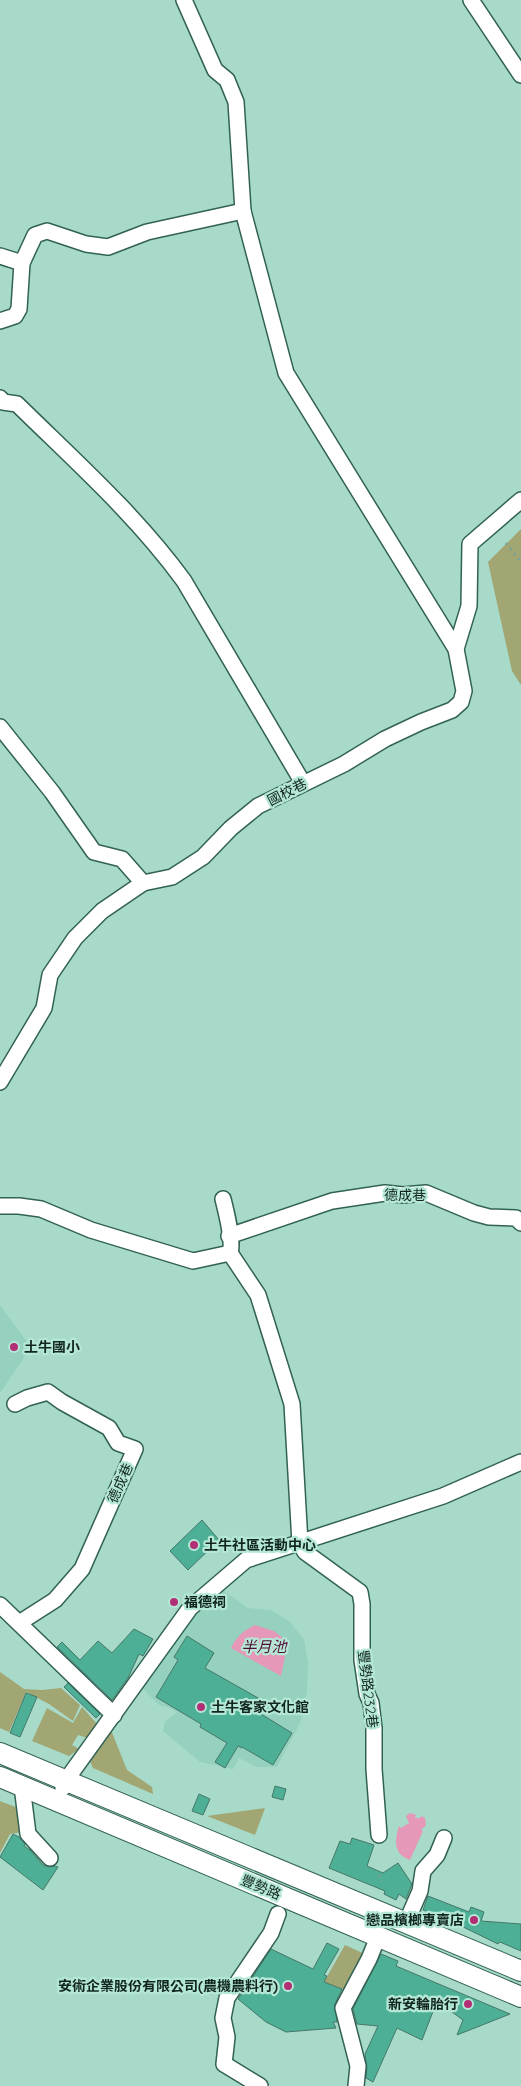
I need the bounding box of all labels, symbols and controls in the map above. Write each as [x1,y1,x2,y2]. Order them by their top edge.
street label: 國校巷 [264,774,310,810]
street label: 德成巷 [384,1186,426,1204]
place label: 土牛國小 [24,1338,80,1356]
marker: 土牛國小 [8,1341,20,1353]
street label: 德成巷 [103,1460,137,1506]
place label: 土牛社區活動中心 [204,1536,316,1554]
marker: 土牛社區活動中心 [188,1539,200,1551]
place label: 福德祠 [184,1593,226,1611]
marker: 福德祠 [168,1596,180,1608]
water label: 半月池 [241,1637,288,1656]
street label: 豐勢路232巷 [354,1649,382,1729]
place label: 土牛客家文化館 [211,1698,309,1716]
marker: 土牛客家文化館 [195,1701,207,1713]
street label: 豐勢路 [238,1871,284,1903]
place label: 戀品檳榔專賣店 [366,1911,464,1929]
marker: 戀品檳榔專賣店 [468,1914,480,1926]
place label: 安術企業股份有限公司(農機農料行) [58,1977,278,1995]
marker: 安術企業股份有限公司(農機農料行) [282,1980,294,1992]
place label: 新安輪胎行 [388,1995,458,2013]
marker: 新安輪胎行 [462,1998,474,2010]

